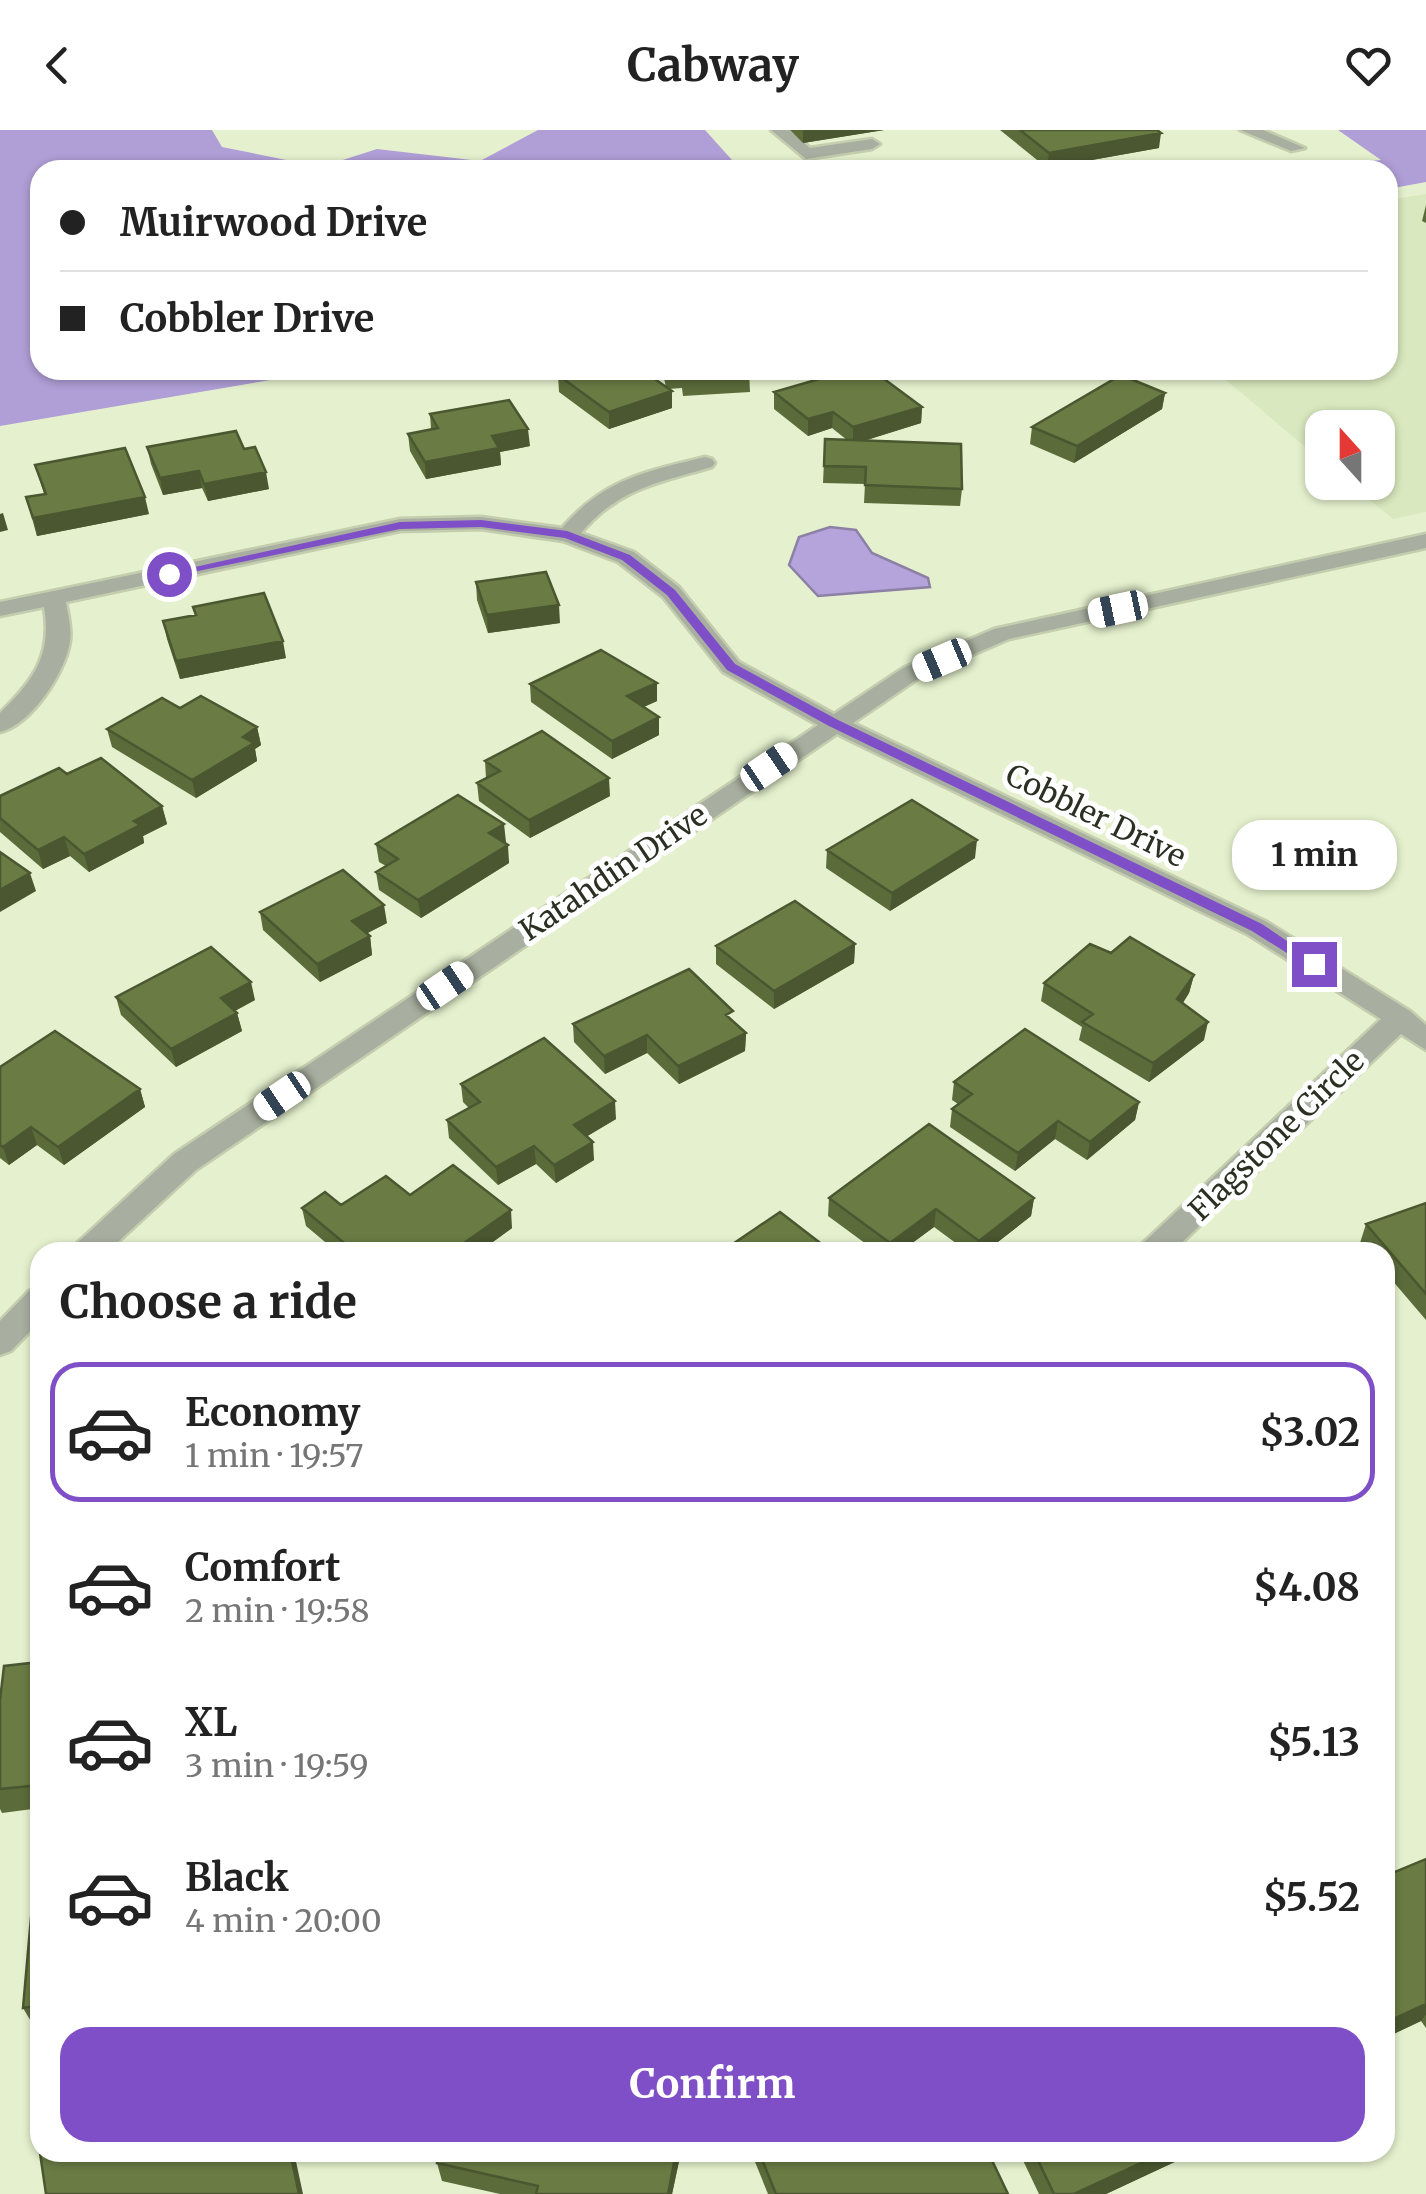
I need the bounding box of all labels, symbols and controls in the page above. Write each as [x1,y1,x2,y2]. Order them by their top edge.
text: Cabway [627,37,799,93]
icon: back [30,38,85,93]
icon: heart [1341,38,1396,93]
text: Muirwood Drive [120,199,427,246]
text: Cobbler Drive [120,295,374,342]
north arrow [1305,410,1395,500]
map controls [1305,410,1395,500]
route start [147,552,192,597]
car [1086,588,1150,630]
car [909,634,975,686]
car [736,738,802,796]
street label: Cobbler Drive [1000,755,1192,875]
street label: Katahdin Drive [512,795,714,949]
callout: 1 min [1232,819,1396,889]
text: 1 min [1271,835,1358,875]
route end [1292,942,1337,987]
car [412,957,478,1015]
street label: Flagstone Circle [1180,1042,1372,1228]
car [249,1067,315,1125]
text: Choose a ride [60,1274,357,1330]
icon: car [65,1387,155,1477]
text: Economy [185,1389,360,1436]
text: $3.02 [1259,1409,1360,1456]
text: 1 min · 19:57 [185,1436,363,1476]
icon: car [65,1542,155,1632]
text: Comfort [185,1544,341,1591]
text: $4.08 [1253,1564,1360,1611]
text: 2 min · 19:58 [185,1591,370,1631]
icon: car [65,1697,155,1787]
text: XL [185,1699,237,1746]
text: $5.13 [1267,1719,1360,1766]
text: 3 min · 19:59 [185,1746,369,1786]
icon: car [65,1852,155,1942]
text: Black [185,1854,289,1901]
text: $5.52 [1263,1874,1360,1921]
text: 4 min · 20:00 [185,1901,382,1941]
button: Confirm [60,2027,1365,2142]

